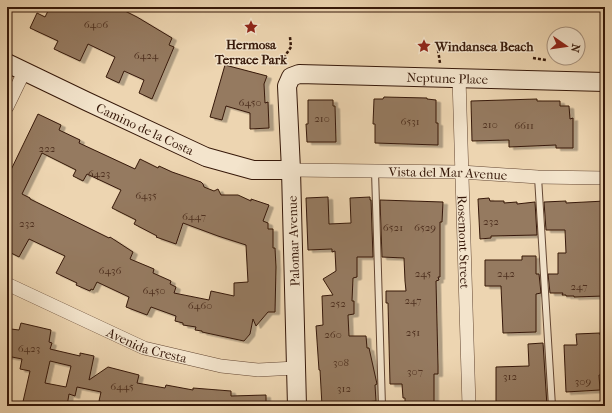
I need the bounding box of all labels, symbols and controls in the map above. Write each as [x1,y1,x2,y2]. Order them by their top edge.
house number: 6406 [84,18,108,31]
place icon: Hermosa Terrace Park [243,19,259,35]
north arrow [546,26,586,66]
place label: Hermosa Terrace Park [214,37,288,67]
place icon: Windansea Beach [416,38,432,54]
place label: Windansea Beach [434,39,534,54]
text: N [568,43,583,54]
house number: 6424 [134,49,159,62]
street label: Neptune Place [406,70,489,87]
house number: 6450 [239,96,261,109]
street label: Camino de la Costa [94,100,197,159]
house number: 210 [314,112,330,125]
house number: 6531 [400,115,420,128]
house number: 210 [482,118,498,131]
house number: 6611 [514,119,534,132]
house number: 222 [39,142,56,155]
street label: Vista del Mar Avenue [388,164,508,183]
house number: 6423 [88,167,110,180]
house number: 6435 [135,189,157,202]
street label: Palomar Avenue [284,195,303,287]
street label: Rosemont Street [455,195,472,289]
house number: 6447 [182,210,206,223]
house number: 232 [483,215,499,228]
house number: 232 [19,217,35,230]
house number: 6521 [383,221,403,234]
house number: 6529 [414,221,436,234]
house number: 6436 [99,264,121,277]
house number: 245 [415,267,432,280]
house number: 242 [497,267,515,280]
house number: 247 [570,280,588,293]
house number: 6450 [143,284,165,297]
house number: 247 [404,294,422,307]
house number: 252 [330,297,346,310]
house number: 6460 [188,299,212,312]
street label: Avenida Cresta [103,324,189,366]
house number: 251 [406,326,420,339]
house number: 260 [324,328,342,341]
house number: 6423 [18,342,40,355]
house number: 308 [333,356,349,369]
house number: 307 [407,365,423,378]
house number: 312 [503,370,517,383]
house number: 309 [575,375,591,388]
house number: 6445 [110,380,134,393]
house number: 312 [337,382,351,395]

